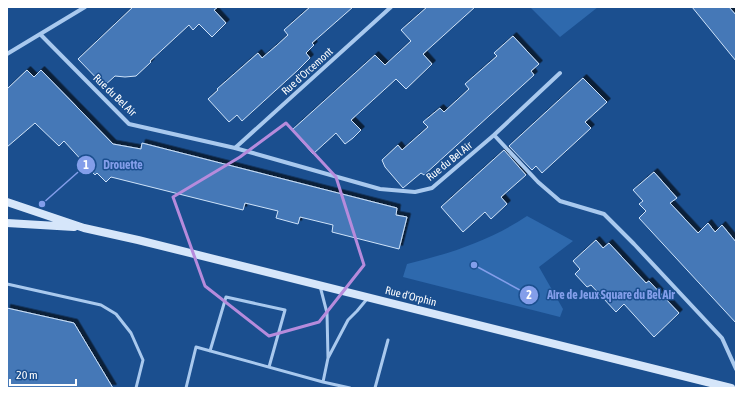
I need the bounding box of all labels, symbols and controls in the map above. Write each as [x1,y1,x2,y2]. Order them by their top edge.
street label: Rue d'Orcemont [279,45,335,97]
street label: Rue du Bel Air [91,72,140,119]
street label: Rue du Bel Air [424,139,475,183]
callout: Drouette [76,153,151,177]
text: 1 [83,158,89,172]
text: Drouette [103,158,143,172]
callout: Aire de Jeux Square du Bel Air [519,283,683,307]
street label: Rue d'Orphin [384,284,438,308]
text: 2 [526,288,532,302]
text: Aire de Jeux Square du Bel Air [546,288,675,302]
scale bar [10,361,76,387]
text: 20 m [16,368,38,382]

